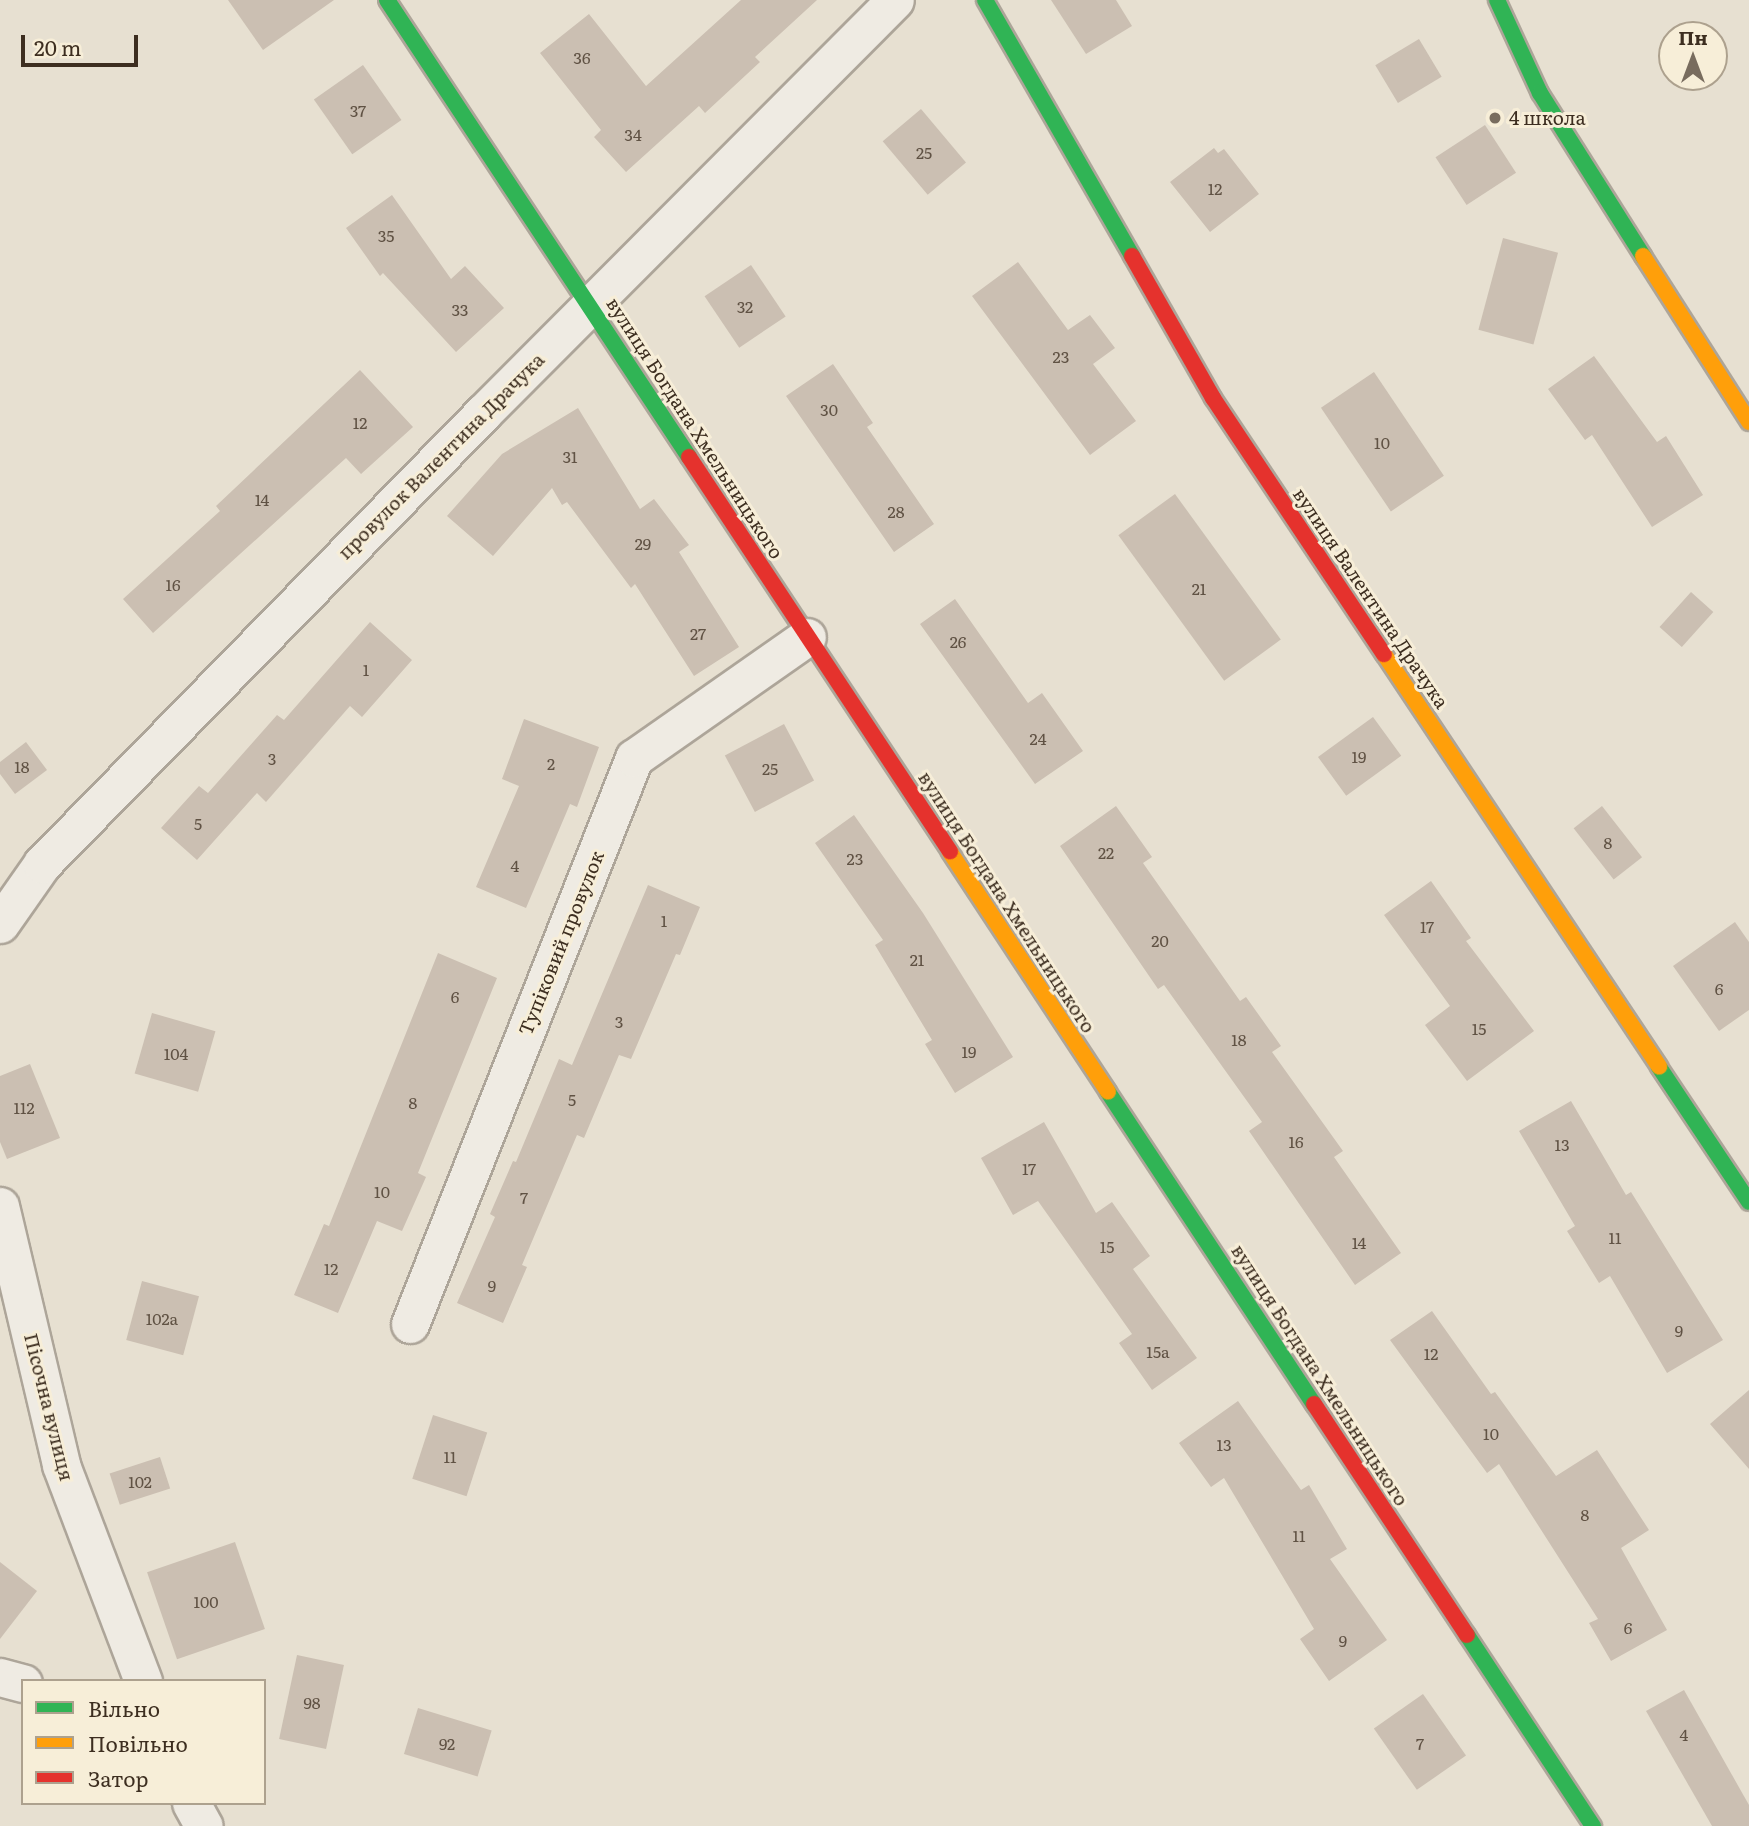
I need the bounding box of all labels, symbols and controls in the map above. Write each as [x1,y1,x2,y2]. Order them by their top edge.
scale bar [24,21,142,65]
north arrow [1658,21,1728,91]
text: Пн [1678,23,1708,51]
text: 20 m [34,31,81,62]
house number: 36 [573,47,591,67]
house number: 37 [350,100,366,120]
place label: 4 школа [1509,107,1586,129]
marker: 4 школа [1487,110,1503,126]
house number: 34 [624,124,642,144]
house number: 25 [916,142,932,162]
house number: 12 [1208,178,1222,198]
house number: 35 [378,225,394,245]
street label: вулиця Богдана Хмельницького [602,293,788,563]
house number: 32 [737,296,753,316]
house number: 33 [452,299,468,319]
house number: 23 [1053,346,1069,366]
street label: провулок Валентина Драчука [333,348,549,564]
house number: 30 [820,399,838,419]
house number: 12 [353,412,367,432]
house number: 10 [1374,432,1390,452]
house number: 31 [562,446,578,466]
street label: вулиця Валентина Драчука [1288,483,1454,713]
house number: 14 [255,489,269,509]
house number: 28 [888,501,904,521]
house number: 29 [635,533,651,553]
house number: 16 [165,574,181,594]
house number: 21 [1192,578,1206,598]
house number: 27 [690,623,706,643]
house number: 26 [950,631,966,651]
house number: 1 [363,659,369,679]
house number: 24 [1030,728,1046,748]
house number: 19 [1352,746,1366,766]
house number: 3 [268,748,276,768]
house number: 2 [547,753,555,773]
house number: 18 [14,756,30,776]
house number: 25 [762,758,778,778]
street label: вулиця Богдана Хмельницького [914,767,1100,1037]
house number: 5 [194,813,202,833]
house number: 8 [1604,832,1612,852]
house number: 22 [1098,842,1114,862]
street label: Тупіковий провулок [514,847,608,1039]
house number: 23 [847,848,863,868]
house number: 4 [511,855,519,875]
house number: 1 [661,910,667,930]
house number: 17 [1420,916,1434,936]
house number: 20 [1151,930,1169,950]
house number: 21 [910,949,924,969]
house number: 6 [1715,978,1723,998]
house number: 6 [451,986,459,1006]
house number: 3 [615,1011,623,1031]
house number: 15 [1472,1018,1486,1038]
house number: 18 [1231,1029,1247,1049]
house number: 19 [962,1041,976,1061]
house number: 104 [164,1043,188,1063]
house number: 5 [568,1089,576,1109]
house number: 8 [409,1092,417,1112]
house number: 112 [13,1097,35,1117]
house number: 16 [1288,1131,1304,1151]
house number: 13 [1554,1134,1570,1154]
house number: 17 [1022,1158,1036,1178]
house number: 10 [374,1181,390,1201]
house number: 7 [520,1187,528,1207]
house number: 11 [1608,1227,1622,1247]
house number: 14 [1352,1232,1366,1252]
house number: 15 [1100,1236,1114,1256]
street label: вулиця Богдана Хмельницького [1227,1240,1413,1510]
house number: 12 [324,1258,338,1278]
house number: 9 [488,1275,496,1295]
house number: 102а [146,1308,178,1328]
house number: 9 [1675,1320,1683,1340]
street label: Пісочна вулиця [20,1331,78,1483]
house number: 15а [1146,1341,1170,1361]
house number: 12 [1424,1343,1438,1363]
house number: 10 [1483,1423,1499,1443]
house number: 13 [1216,1434,1232,1454]
house number: 11 [443,1446,457,1466]
house number: 102 [128,1471,152,1491]
house number: 8 [1581,1504,1589,1524]
house number: 11 [1292,1525,1306,1545]
house number: 100 [193,1591,219,1611]
house number: 6 [1624,1617,1632,1637]
house number: 9 [1339,1630,1347,1650]
legend [21,1679,266,1805]
text: Вільно [88,1692,160,1723]
house number: 98 [303,1692,321,1712]
house number: 4 [1680,1724,1688,1744]
text: Повільно [88,1727,188,1758]
house number: 92 [439,1733,455,1753]
house number: 7 [1416,1733,1424,1753]
text: Затор [88,1762,148,1793]

